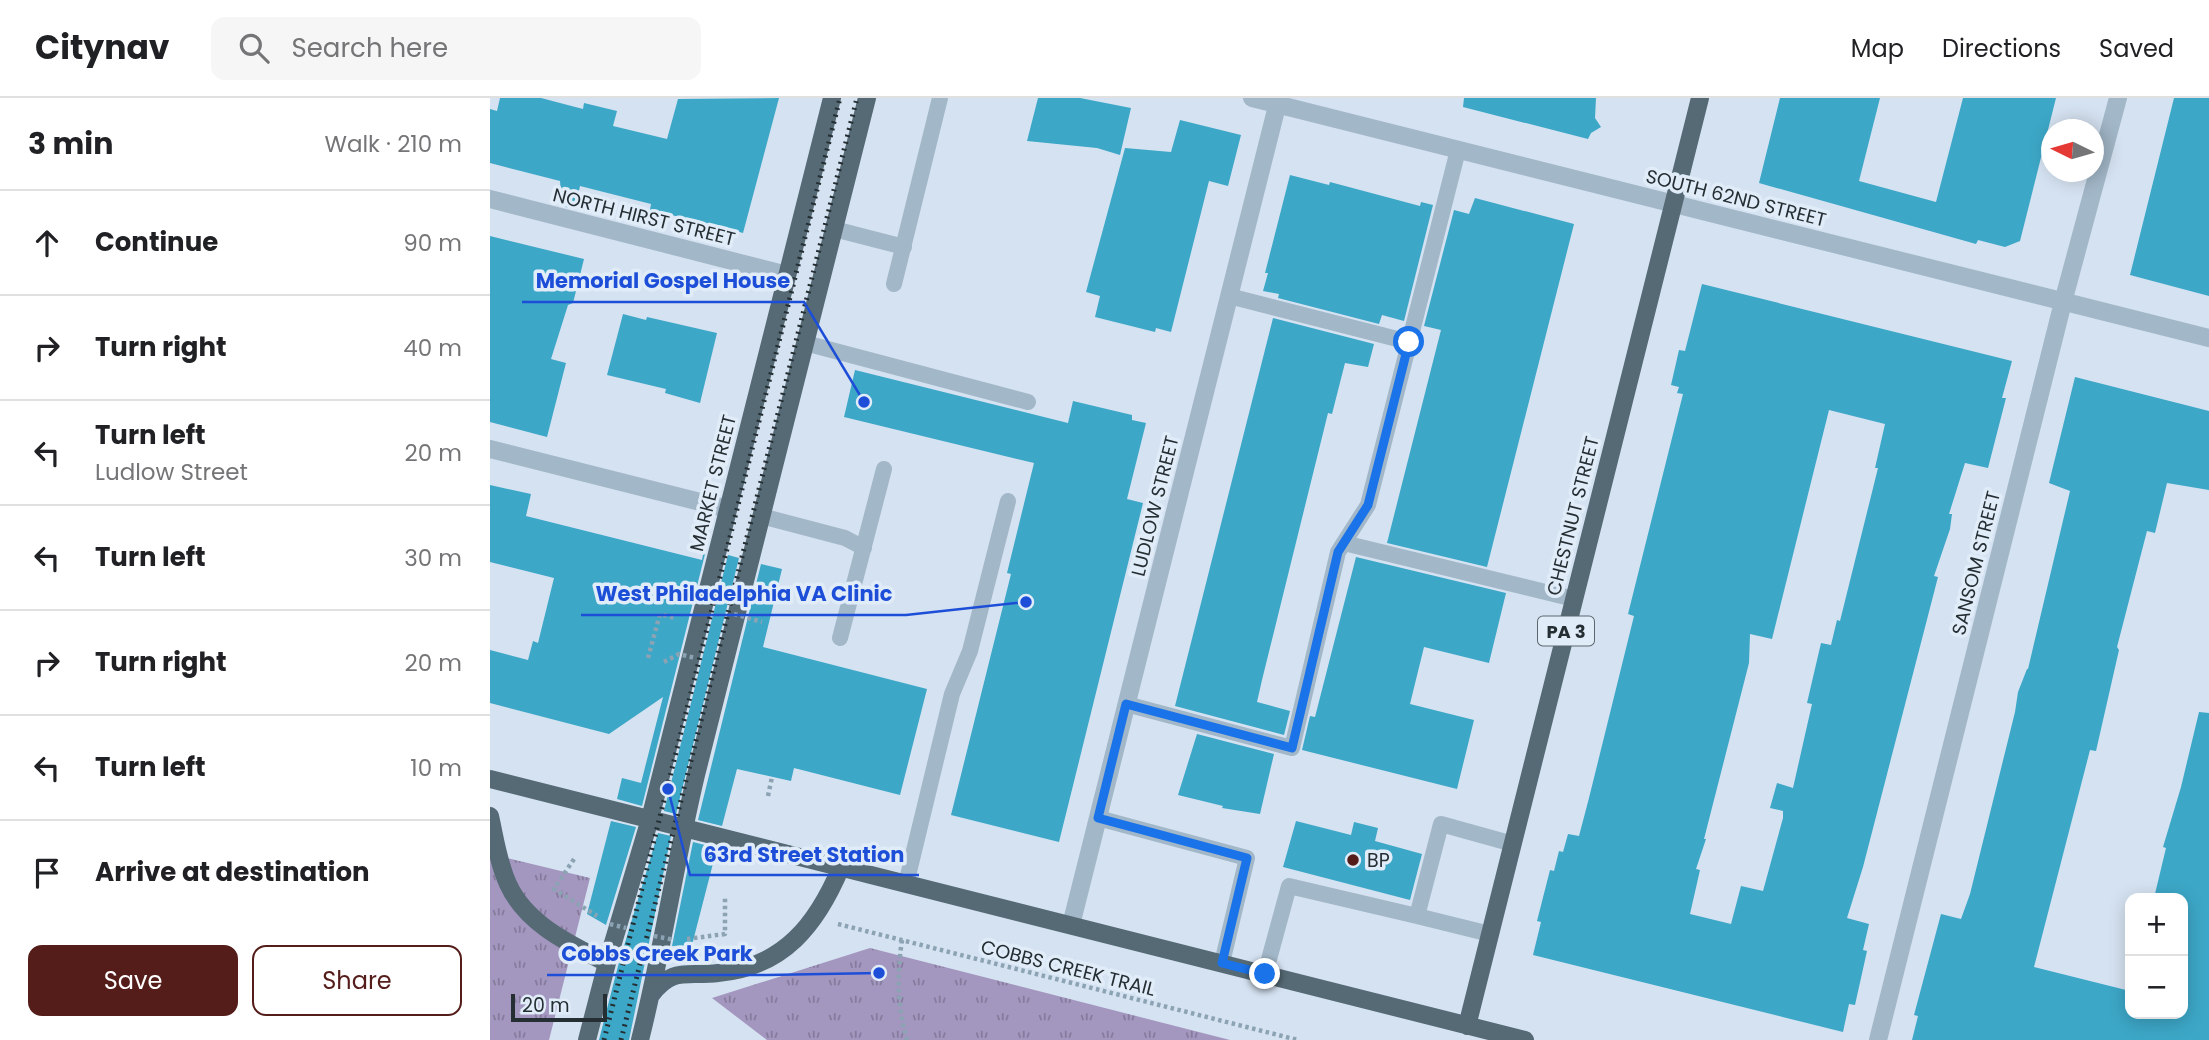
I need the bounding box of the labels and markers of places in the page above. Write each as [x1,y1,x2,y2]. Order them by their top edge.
callout: Memorial Gospel House [522,260,804,302]
callout: West Philadelphia VA Clinic [581,573,906,615]
callout: 63rd Street Station [690,833,919,875]
place label: BP [1367,847,1390,874]
marker: BP [1345,852,1361,868]
callout: Cobbs Creek Park [547,933,767,975]

